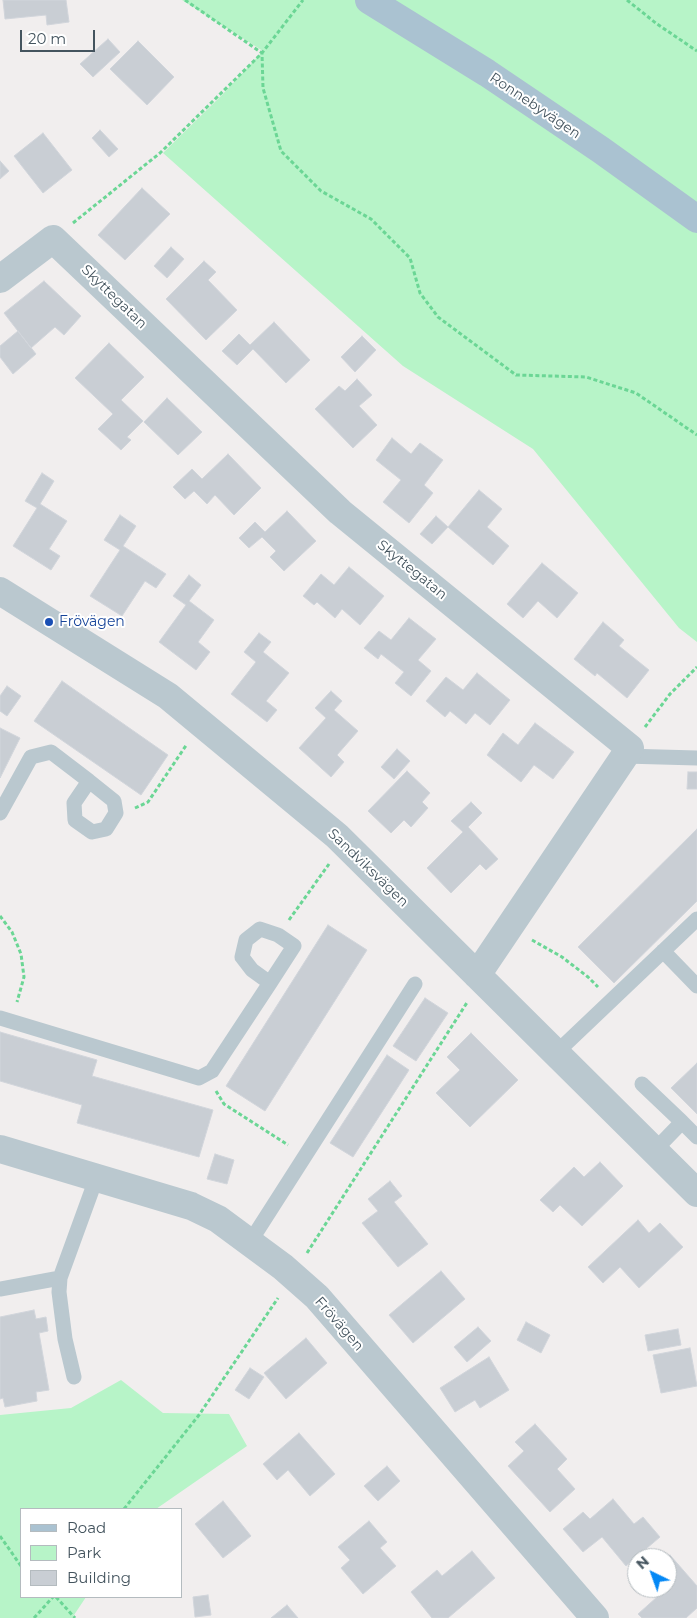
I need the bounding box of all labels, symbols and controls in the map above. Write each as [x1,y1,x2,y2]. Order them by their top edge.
scale bar [22,20,98,52]
text: 20 m [28,29,66,48]
street label: Ronnebyvägen [486,69,584,143]
street label: Skyttegatan [78,262,150,332]
street label: Skyttegatan [374,537,450,603]
place label: Frövägen [59,614,125,630]
marker: Frövägen [43,616,55,628]
street label: Sandviksvägen [324,825,412,911]
street label: Frövägen [311,1294,367,1354]
legend [20,1508,182,1598]
text: Road [67,1518,106,1537]
text: Park [67,1543,101,1562]
north arrow [627,1548,677,1598]
text: N [632,1552,653,1573]
text: Building [67,1568,131,1587]

